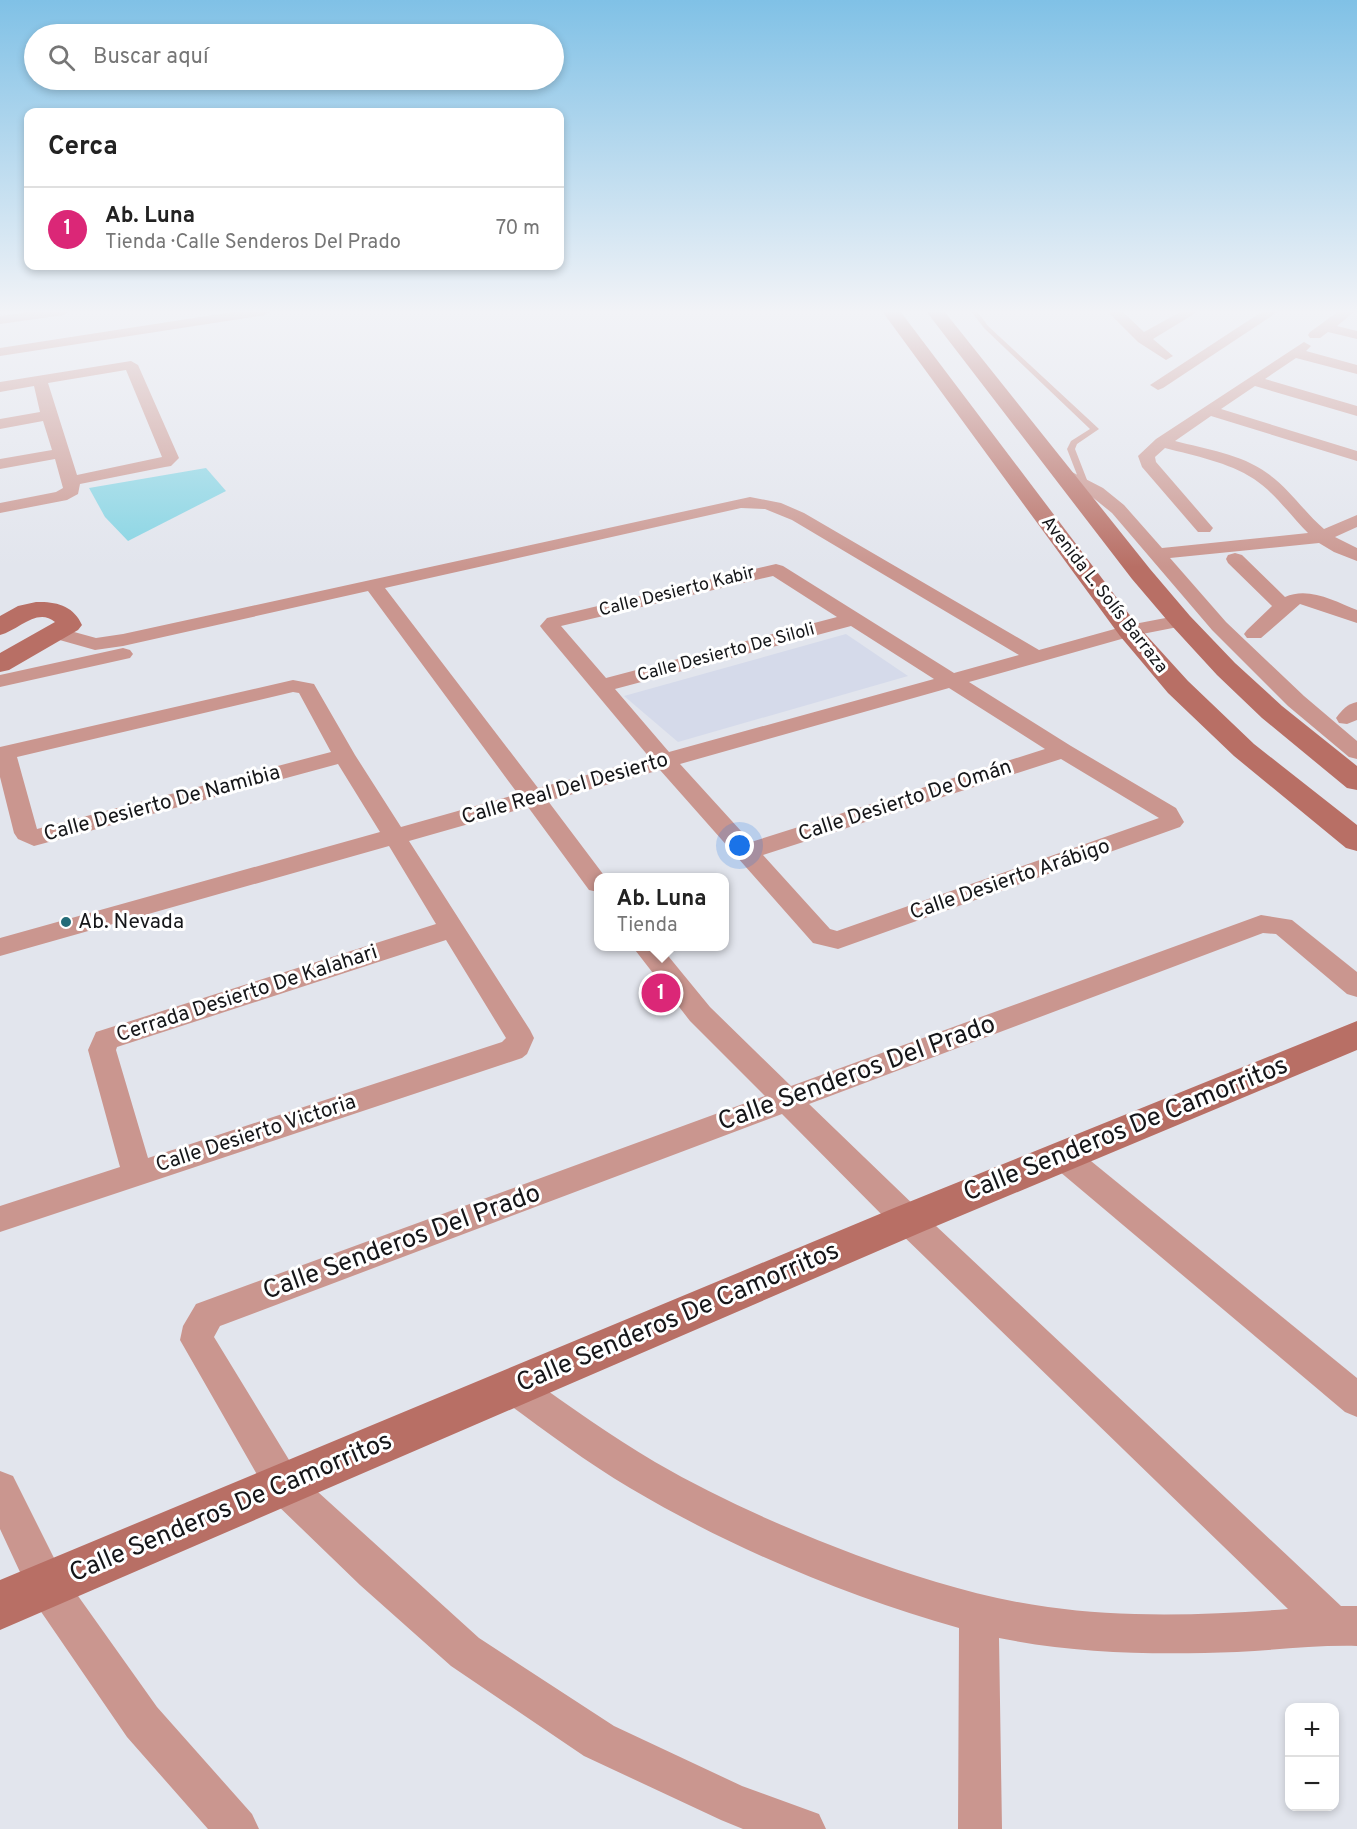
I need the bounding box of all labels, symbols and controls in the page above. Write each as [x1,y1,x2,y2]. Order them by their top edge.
search box [24,24,564,90]
icon: search [45,41,78,74]
text: Buscar aquí [93,44,209,71]
text: Cerca [48,131,118,164]
text: Ab. Luna [105,203,195,230]
text: 1 [64,216,72,242]
text: 70 m [496,216,540,242]
text: Tienda · Calle Senderos Del Prado [105,230,401,256]
street label: Avenida L. Solís Barraza [1036,512,1172,678]
street label: Calle Desierto Kabir [597,562,757,622]
street label: Calle Desierto De Siloli [635,618,817,688]
street label: Calle Real Del Desierto [459,747,671,831]
street label: Calle Desierto De Omán [795,754,1015,848]
street label: Calle Desierto De Namibia [41,759,283,849]
your location [725,831,754,860]
street label: Calle Desierto Arábigo [906,833,1114,927]
popup [594,873,729,951]
text: Ab. Luna [616,886,707,913]
place label: Ab. Nevada [78,909,184,936]
text: Tienda [616,913,678,939]
marker: Ab. Nevada [59,915,73,929]
street label: Cerrada Desierto De Kalahari [113,939,381,1049]
pin: 1 [642,970,680,1016]
street label: Calle Senderos Del Prado [714,1008,1000,1140]
street label: Calle Senderos De Camorritos [959,1050,1293,1210]
street label: Calle Desierto Victoria [152,1089,360,1179]
street label: Calle Senderos Del Prado [259,1177,545,1309]
street label: Calle Senderos De Camorritos [512,1235,844,1401]
street label: Calle Senderos De Camorritos [65,1425,397,1591]
map controls [1285,1703,1339,1811]
button: + [1285,1703,1339,1757]
button: − [1285,1757,1339,1811]

